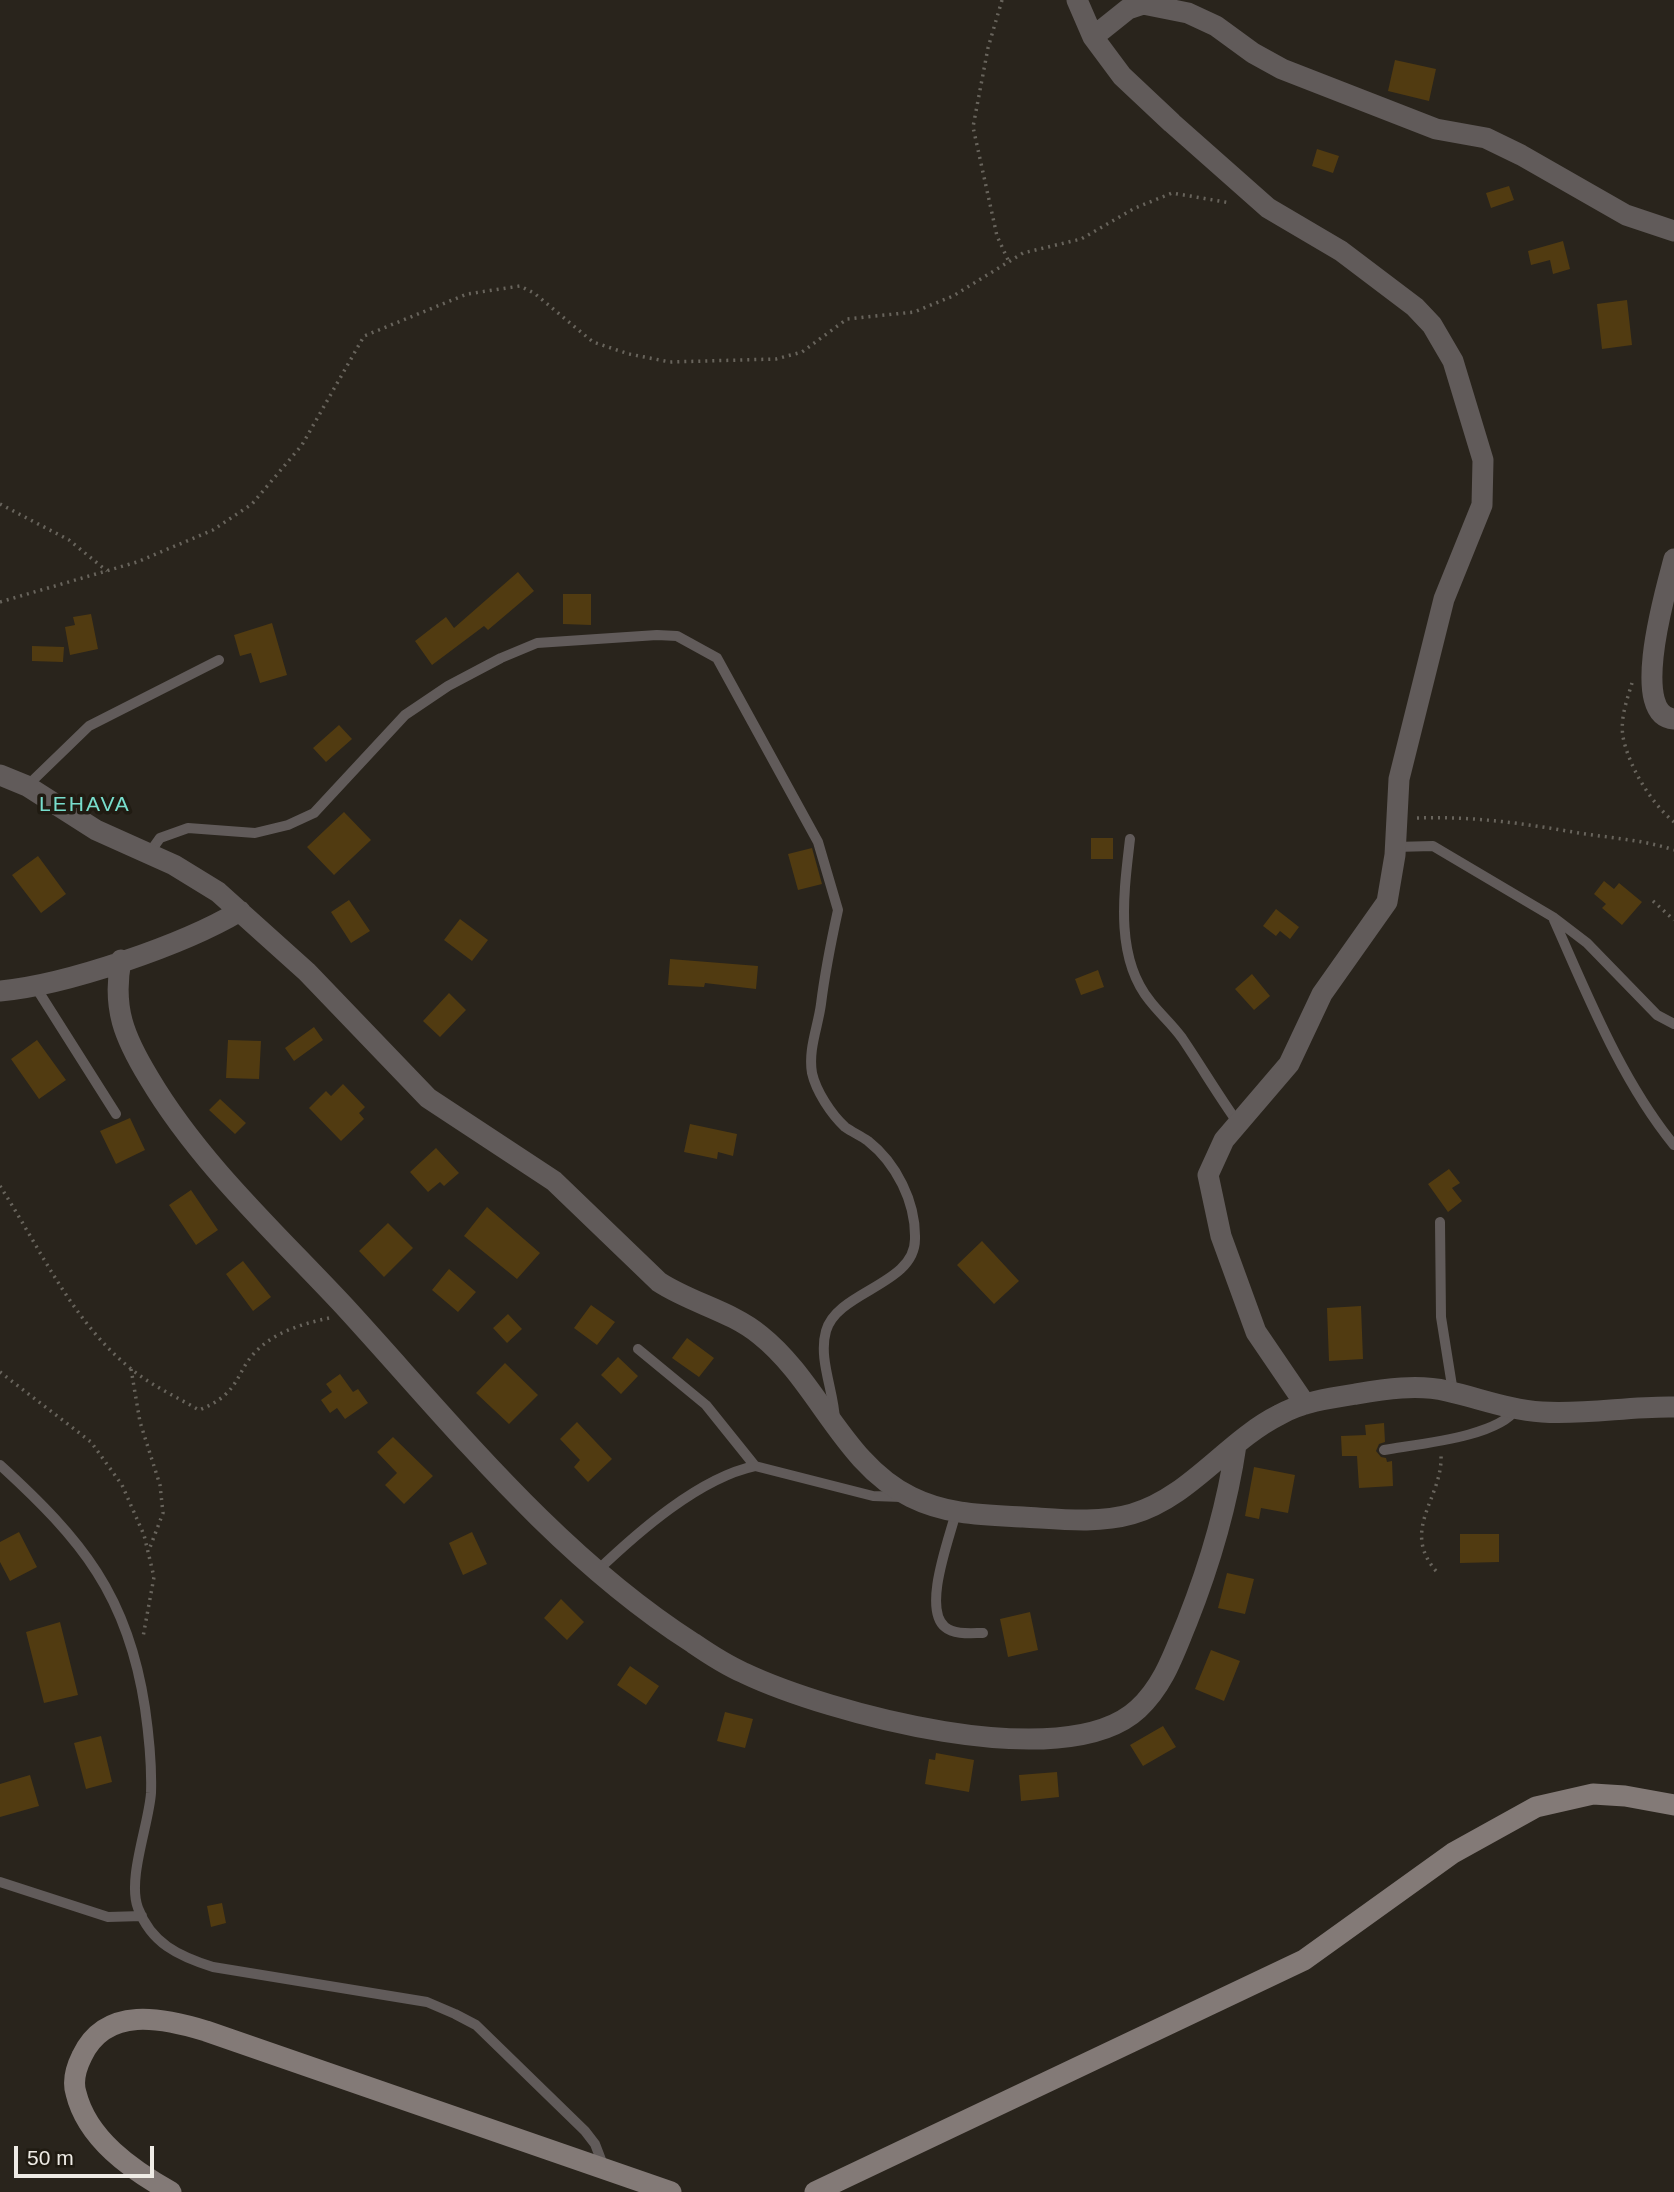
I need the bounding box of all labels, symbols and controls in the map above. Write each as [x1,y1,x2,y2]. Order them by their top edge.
district label: LEHAVA [40,792,130,818]
scale bar [18,2132,158,2176]
text: 50 m [27,2146,74,2169]

